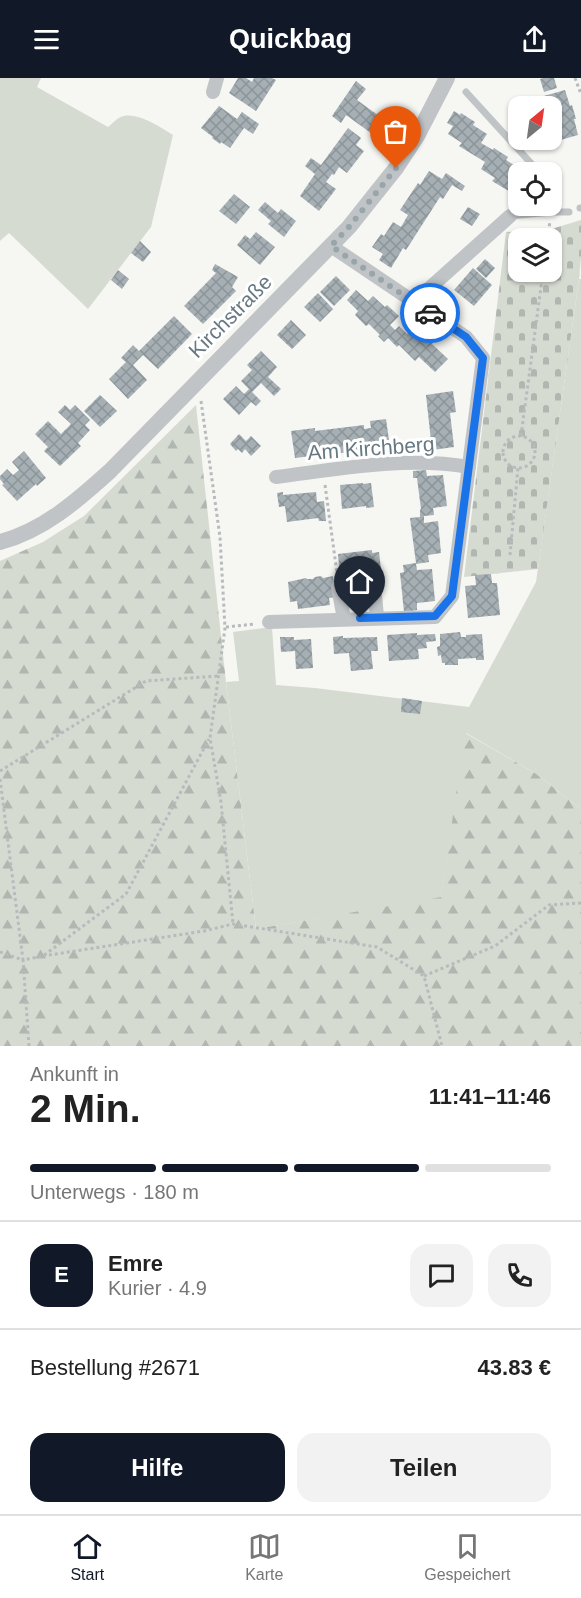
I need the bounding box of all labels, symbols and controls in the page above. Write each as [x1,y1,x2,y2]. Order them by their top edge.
icon: menu [30,23,63,56]
icon: share [518,23,551,56]
text: Quickbag [229,24,352,54]
north arrow [508,96,562,150]
map controls [508,96,562,282]
pin [370,106,421,168]
icon: bag [379,115,412,148]
button: locate [508,162,562,216]
button: layers [508,228,562,282]
street label: Kirchstraße [184,270,276,362]
courier [400,283,460,343]
icon: car [414,297,447,330]
street label: Am Kirchberg [307,432,435,464]
pin [334,556,385,618]
icon: home [343,565,376,598]
text: Ankunft in [30,1063,119,1085]
text: 11:41–11:46 [429,1084,551,1109]
text: 2 Min. [30,1087,141,1130]
text: Unterwegs · 180 m [30,1181,199,1203]
button: chat [410,1244,473,1307]
button: phone [488,1244,551,1307]
text: Emre [108,1251,163,1276]
text: E [54,1262,69,1287]
text: Kurier · 4.9 [108,1277,207,1299]
text: Bestellung #2671 [30,1355,200,1380]
text: 43.83 € [478,1355,551,1380]
button: Hilfe [30,1433,285,1502]
button: Teilen [297,1433,551,1502]
tab: Start [70,1530,104,1584]
tab: Karte [245,1530,283,1584]
tab: Gespeichert [424,1530,511,1584]

